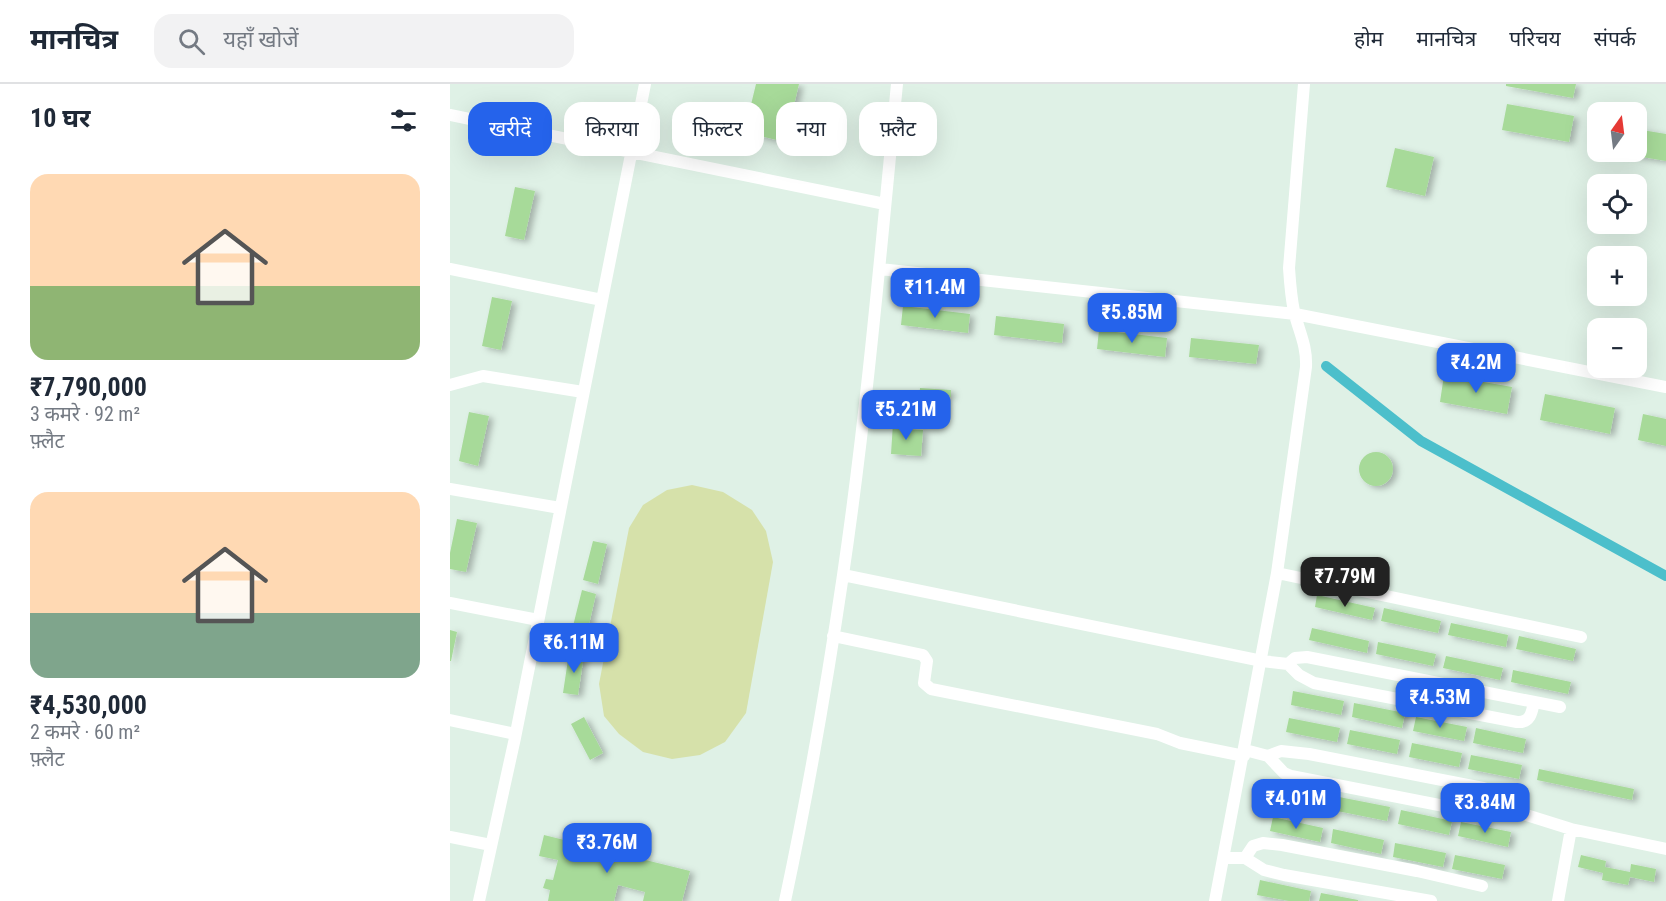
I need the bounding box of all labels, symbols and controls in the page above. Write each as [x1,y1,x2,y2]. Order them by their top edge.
search box [154,14,574,68]
text: मानचित्र [30,23,118,56]
icon: search [175,25,208,58]
text: यहाँ खोजें [223,27,298,52]
text: होम [1354,27,1383,51]
text: मानचित्र [1416,27,1476,51]
text: परिचय [1509,27,1561,51]
text: संपर्क [1594,27,1636,51]
chip: खरीदें [468,102,552,156]
chip: किराया [564,102,660,156]
chip: फ़िल्टर [672,102,764,156]
chip: नया [776,102,847,156]
chip: फ़्लैट [859,102,937,156]
north arrow [1587,102,1647,162]
map controls [1587,102,1647,378]
text: 10 घर [30,103,91,133]
icon: filters [387,104,420,137]
button: locate [1587,174,1647,234]
icon: home [171,213,279,321]
button: + [1587,246,1647,306]
pin: ₹11.4M [886,268,984,319]
text: ₹11.4M [905,275,965,299]
pin: ₹5.85M [1083,293,1181,344]
text: ₹5.85M [1102,300,1162,324]
button: − [1587,318,1647,378]
pin: ₹4.2M [1434,343,1518,394]
text: ₹4.2M [1451,350,1501,374]
text: ₹7,790,000 [30,372,147,402]
pin: ₹5.21M [857,390,955,441]
text: ₹5.21M [876,397,936,421]
text: 3 कमरे · 92 m² [30,402,140,426]
text: फ़्लैट [30,429,65,453]
icon: home [171,531,279,639]
pin: ₹7.79M [1296,557,1394,608]
text: ₹7.79M [1315,564,1375,588]
pin: ₹6.11M [525,623,623,674]
text: ₹6.11M [544,630,604,654]
pin: ₹4.53M [1391,678,1489,729]
text: ₹4.53M [1410,685,1470,709]
text: ₹4,530,000 [30,690,147,720]
text: 2 कमरे · 60 m² [30,720,140,744]
text: फ़्लैट [30,747,65,771]
pin: ₹4.01M [1247,779,1345,830]
pin: ₹3.84M [1436,783,1534,834]
text: ₹4.01M [1266,786,1326,810]
text: ₹3.84M [1455,790,1515,814]
pin: ₹3.76M [558,823,656,874]
text: ₹3.76M [577,830,637,854]

